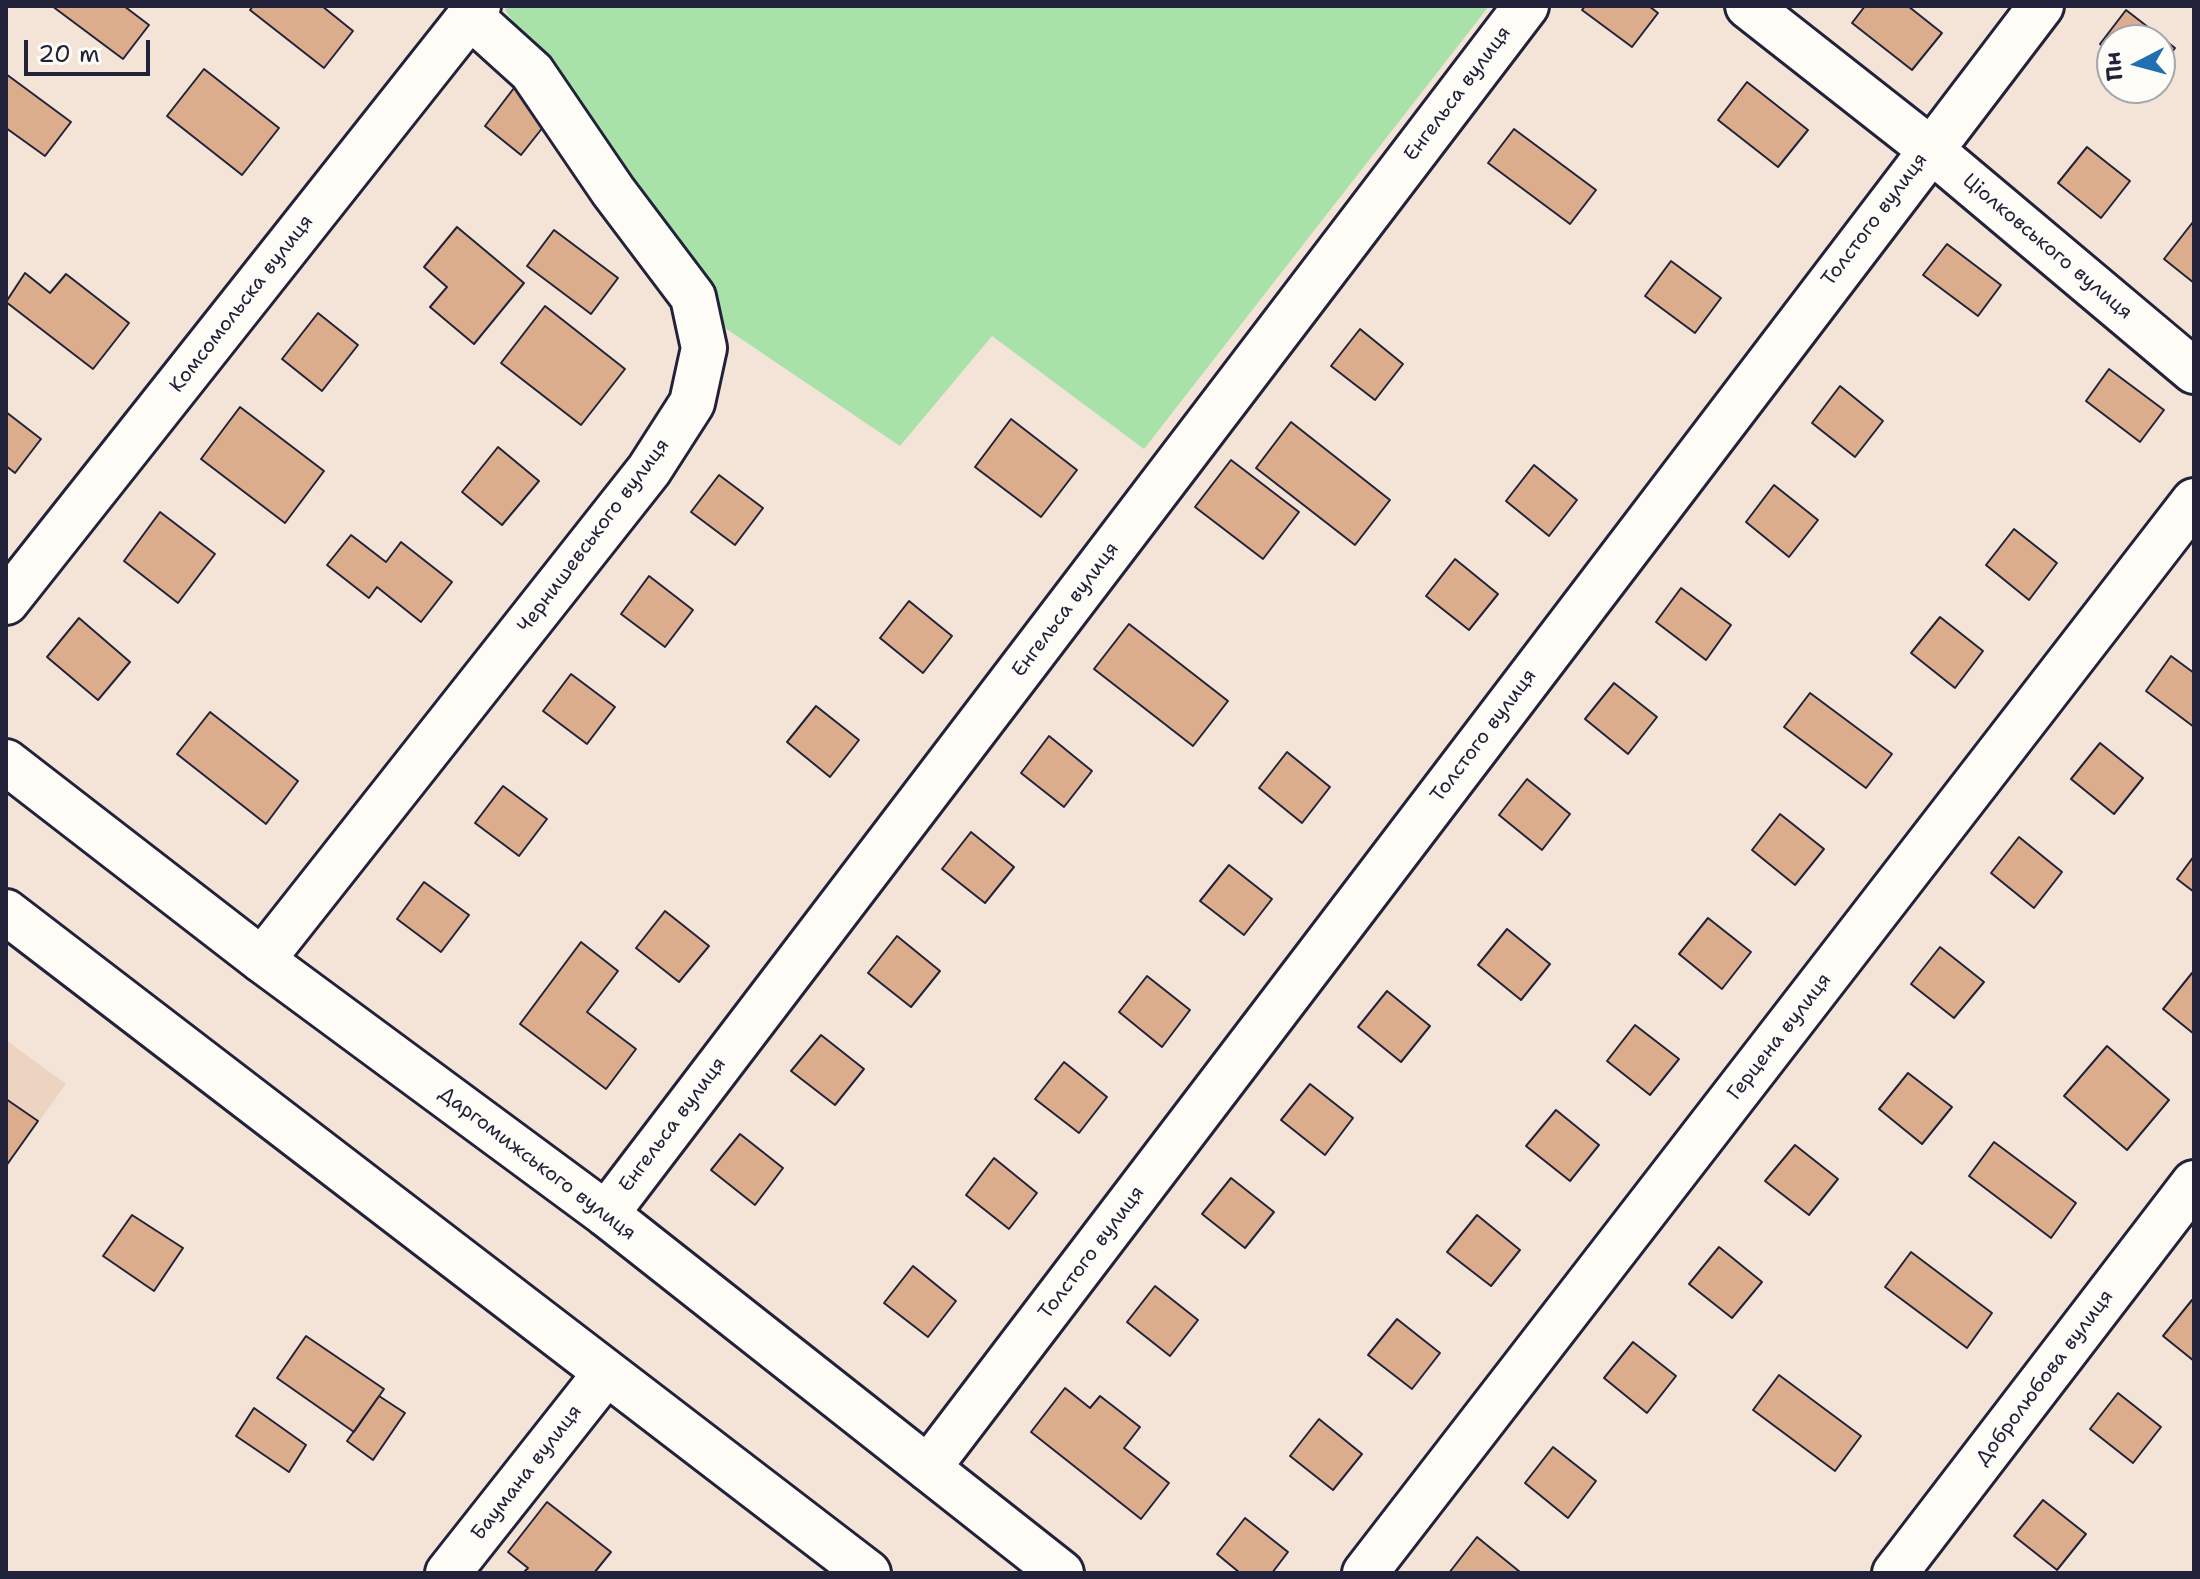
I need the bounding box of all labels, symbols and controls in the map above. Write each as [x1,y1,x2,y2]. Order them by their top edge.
street label: Енгельса вулиця [1399,22,1517,166]
scale bar [28,24,154,74]
north arrow [2096,24,2176,104]
text: 20 m [38,38,100,70]
text: Пн [2098,50,2130,82]
street label: Толстого вулиця [1817,149,1933,291]
street label: Ціолковського вулиця [1957,169,2137,325]
street label: Комсомольска вулиця [165,210,319,398]
street label: Чернишевського вулиця [513,434,675,638]
street label: Енгельса вулиця [1007,538,1125,682]
street label: Толстого вулиця [1426,665,1542,807]
street label: Герцена вулиця [1723,969,1837,1105]
street label: Енгельса вулиця [614,1053,732,1197]
street label: Даргомижського вулиця [434,1082,640,1246]
street label: Толстого вулиця [1034,1182,1150,1324]
street label: Добролюбова вулиця [1971,1285,2119,1471]
street label: Баумана вулиця [467,1401,587,1545]

